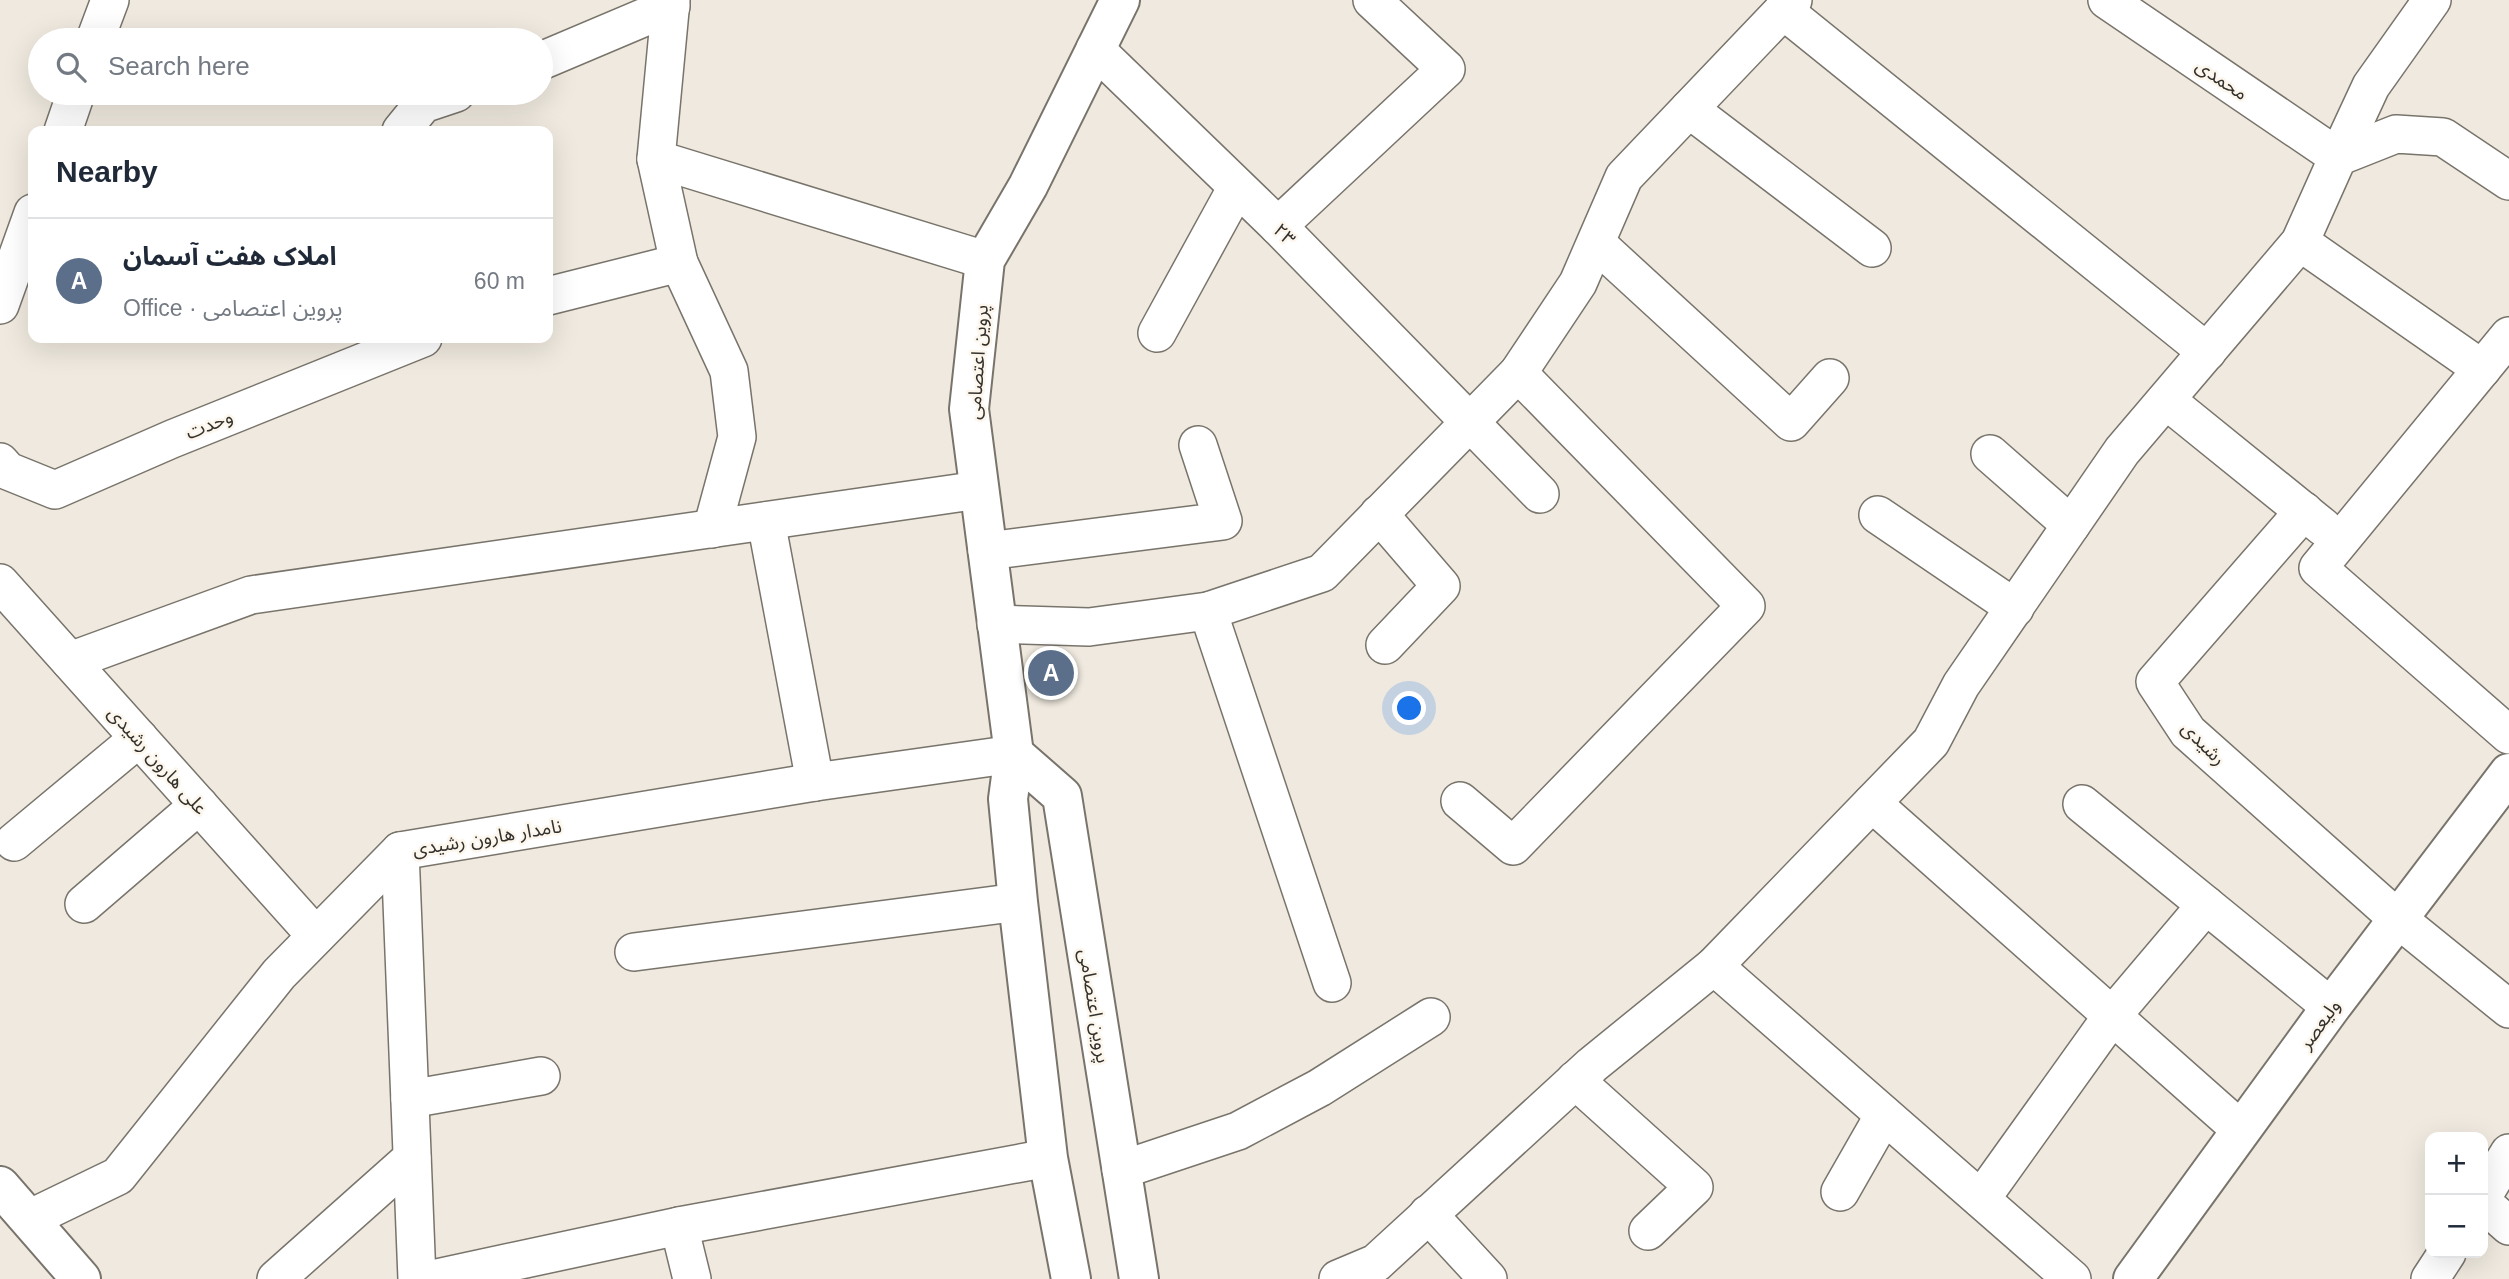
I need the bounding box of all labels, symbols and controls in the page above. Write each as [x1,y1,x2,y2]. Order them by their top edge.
search box [28,28,553,105]
icon: search [52,48,90,86]
text: Search here [108,51,250,81]
street label: محمدی [2192,55,2251,104]
text: Nearby [56,155,158,188]
street label: ۲۳ [1270,219,1300,250]
text: املاک هفت آسمان [123,241,337,271]
text: A [71,268,87,294]
text: 60 m [474,268,525,294]
text: Office · پروین اعتصامی [123,295,343,321]
street label: پروین اعتصامی [963,304,994,420]
street label: وحدت [183,406,236,444]
pin: A [1028,647,1074,699]
your location [1392,691,1426,725]
street label: علی هارون رشیدی [103,702,211,819]
street label: رشیدی [2177,717,2230,770]
street label: نامدار هارون رشیدی [411,815,563,861]
street label: پروین اعتصامی [1073,948,1114,1065]
street label: ولیعصر [2294,995,2345,1055]
map controls [2425,1132,2488,1258]
button: + [2425,1132,2488,1195]
button: − [2425,1195,2488,1258]

